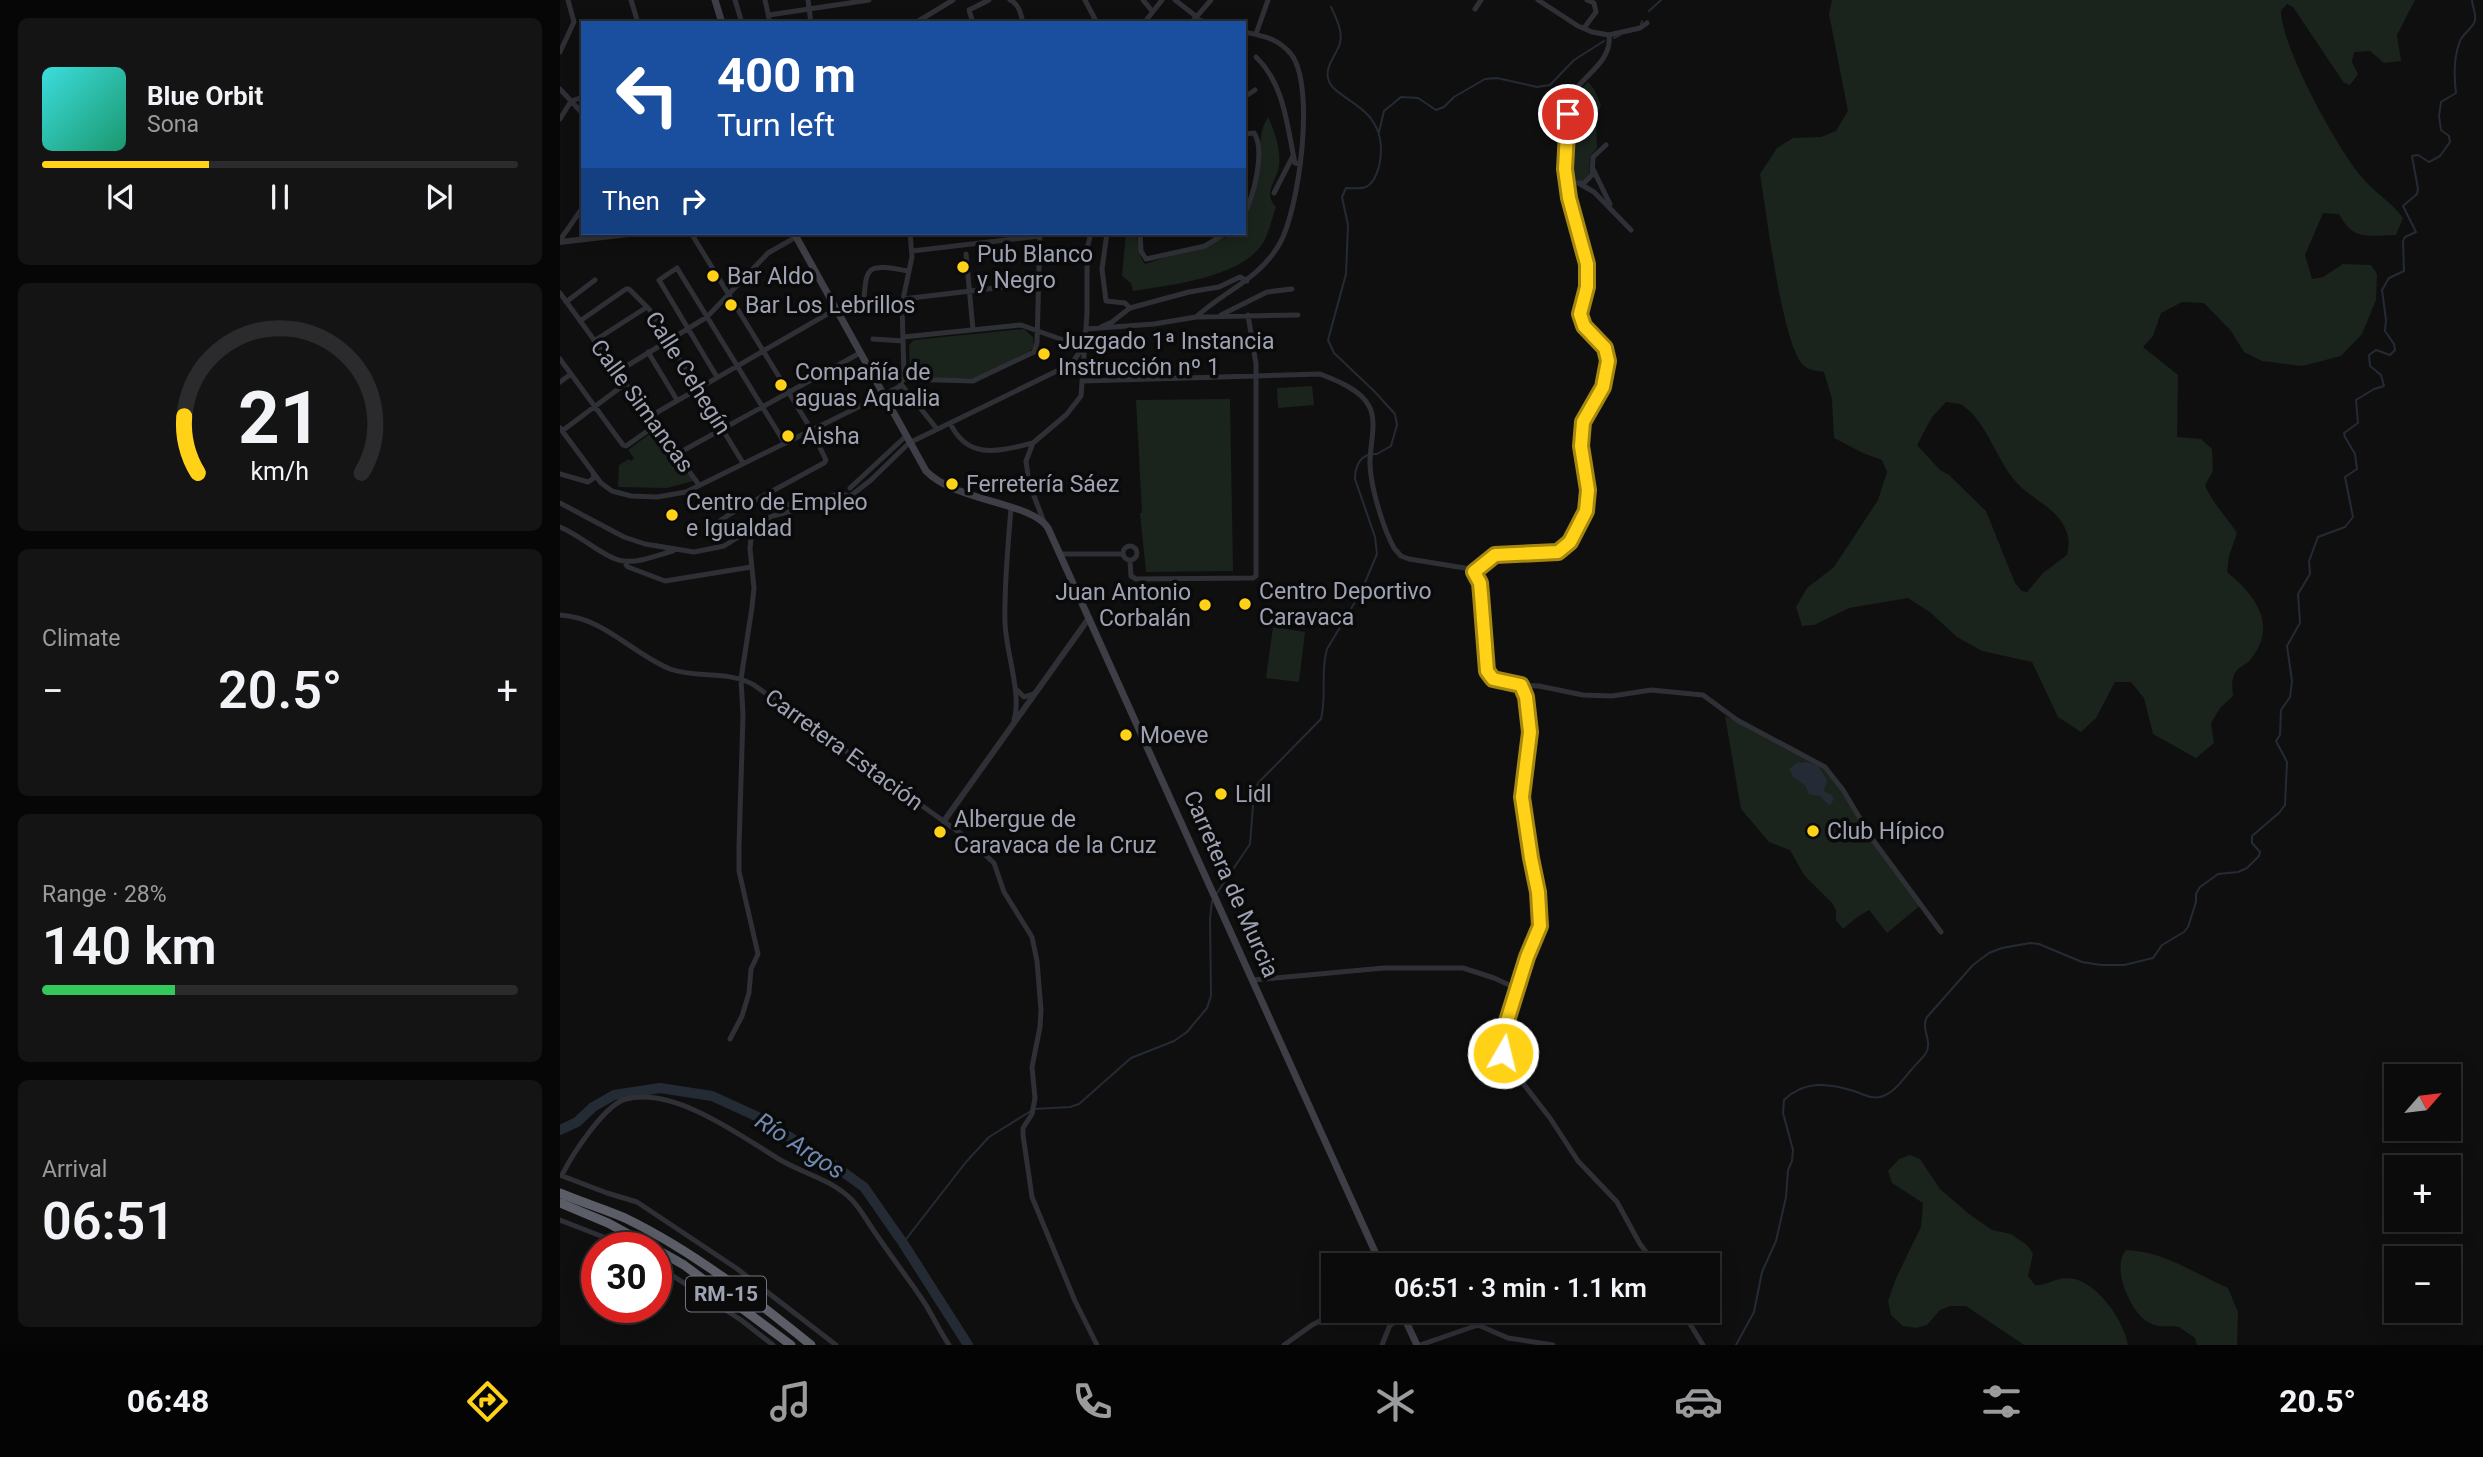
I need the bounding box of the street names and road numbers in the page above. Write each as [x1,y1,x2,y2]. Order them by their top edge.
street label: Calle Cehegín [639,307,737,439]
street label: Calle Simancas [585,334,699,478]
street label: Carretera Estación [760,684,928,816]
street label: Carretera de Murcia [1178,786,1284,982]
road number: RM-15 [686,1276,766,1312]

